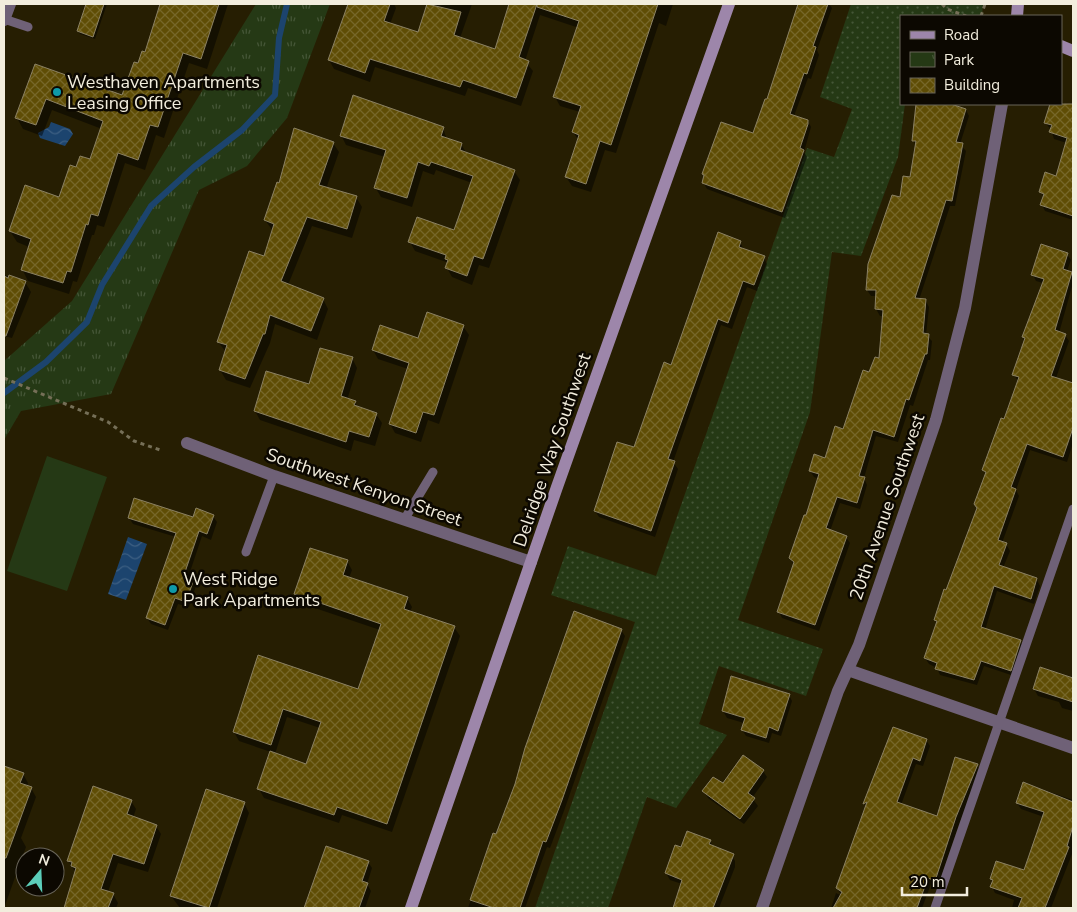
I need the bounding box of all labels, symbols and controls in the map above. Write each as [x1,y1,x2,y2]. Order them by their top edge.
legend [900,15,1062,105]
text: Road [944,25,979,45]
text: Park [944,50,974,70]
place label: Westhaven Apartments Leasing Office [67,70,260,115]
text: Building [944,75,1000,95]
marker: Westhaven Apartments Leasing Office [51,86,63,98]
street label: Delridge Way Southwest [508,349,597,550]
street label: 20th Avenue Southwest [844,410,930,603]
street label: Southwest Kenyon Street [263,442,466,532]
place label: West Ridge Park Apartments [183,567,320,612]
marker: West Ridge Park Apartments [167,583,179,595]
north arrow [15,847,65,897]
text: N [36,849,52,871]
scale bar [902,864,967,896]
text: 20 m [910,872,945,892]

